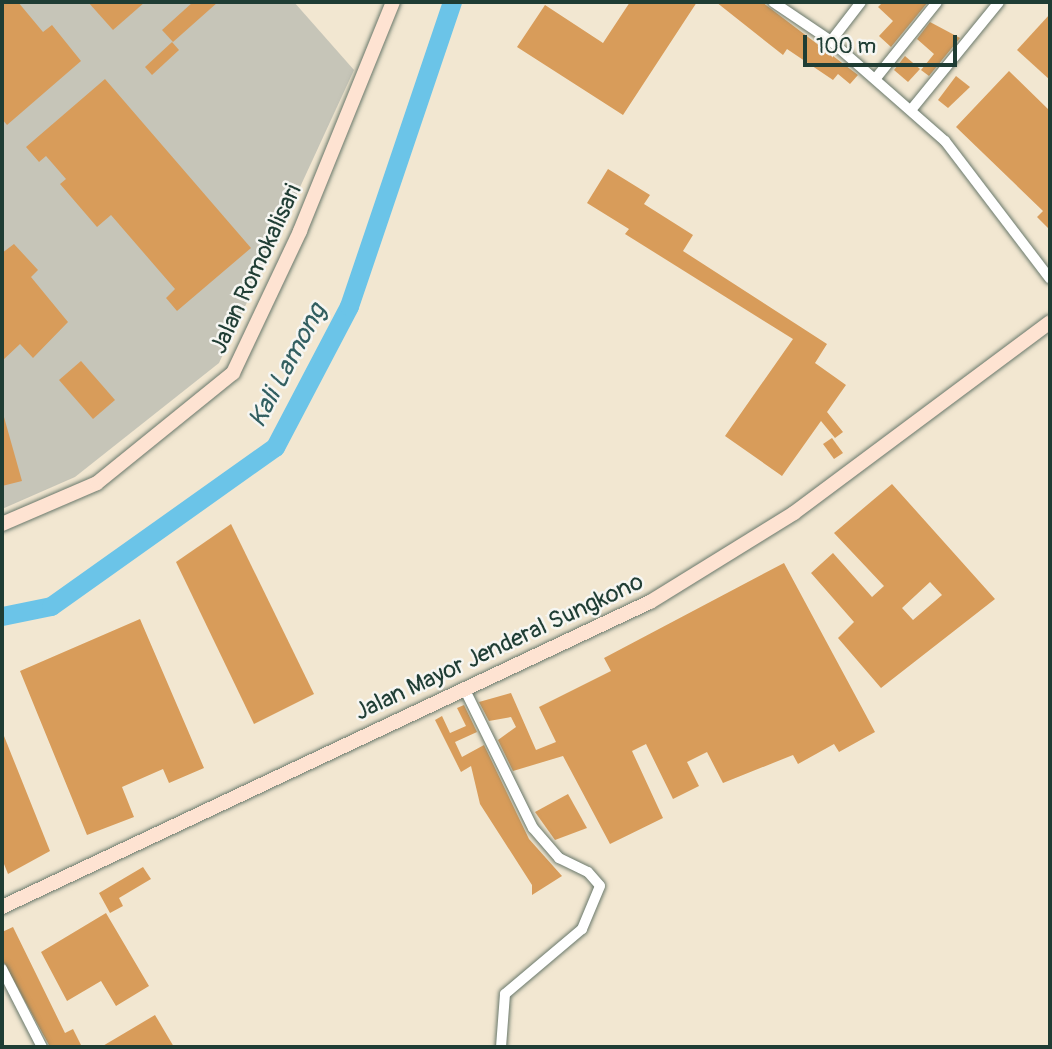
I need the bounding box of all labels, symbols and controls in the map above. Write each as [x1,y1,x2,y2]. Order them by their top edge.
scale bar [807,21,961,65]
text: 100 m [816,33,876,60]
street label: Jalan Romokalisari [204,180,308,358]
water label: Kali Lamong [242,299,334,433]
street label: Jalan Mayor Jenderal Sungkono [350,567,648,727]

